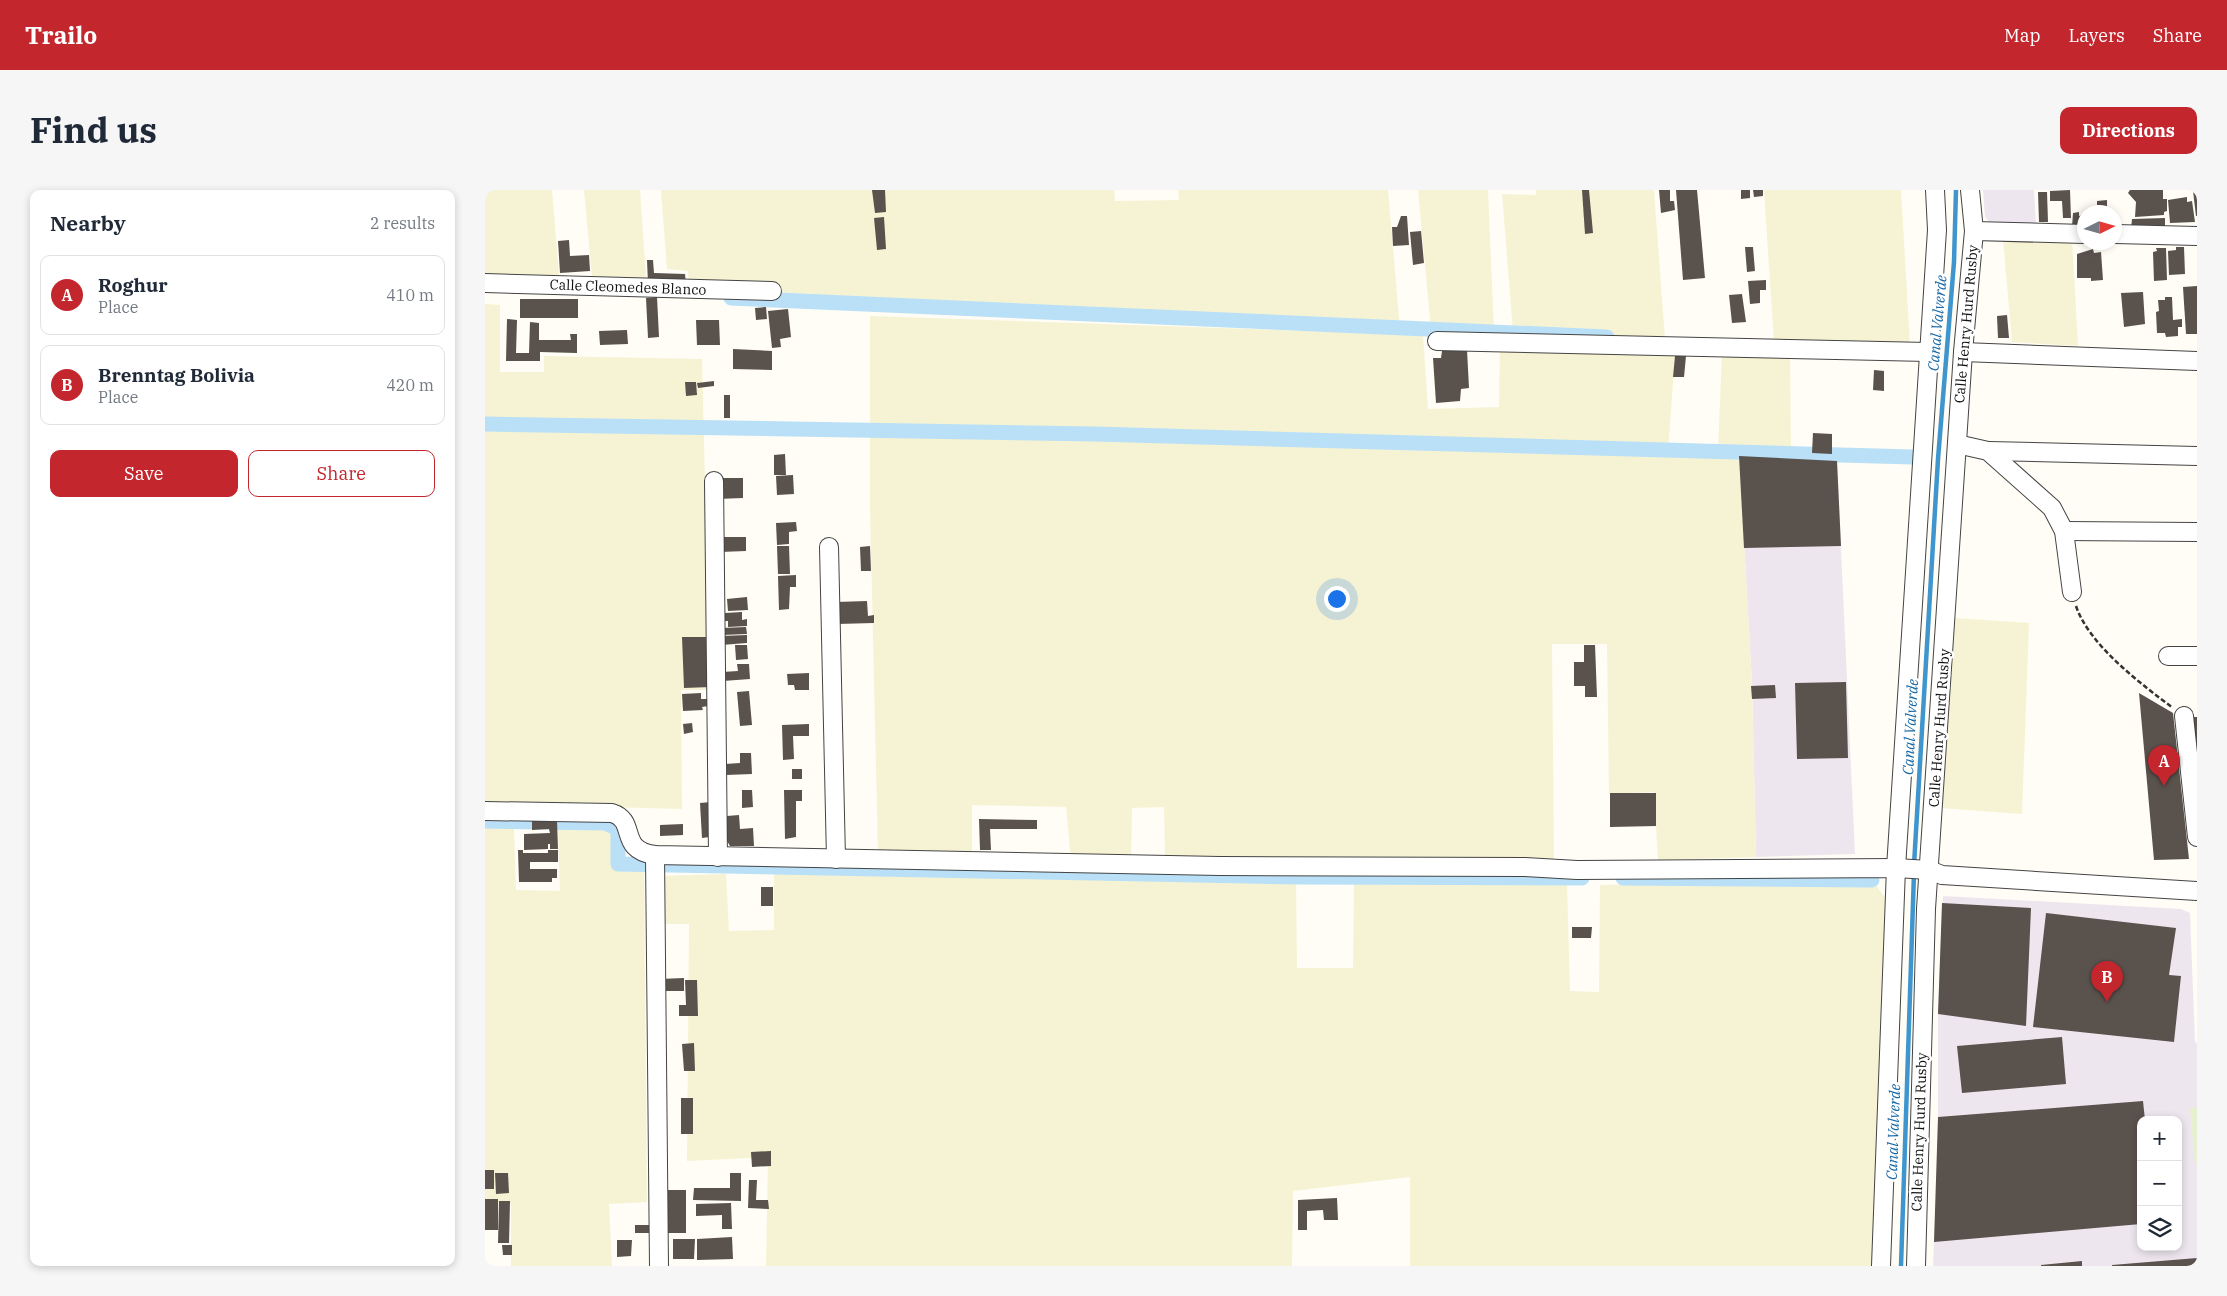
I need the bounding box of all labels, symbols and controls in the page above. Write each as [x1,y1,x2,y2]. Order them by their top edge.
text: Trailo [25,19,97,51]
text: Map [2004,24,2041,47]
text: Layers [2069,24,2125,47]
text: Share [2153,24,2202,47]
text: Find us [30,107,157,153]
button: Directions [2060,107,2197,154]
north arrow [2077,205,2122,250]
text: Nearby [50,209,126,237]
text: 2 results [370,213,435,233]
street label: Calle Henry Hurd Rusby [1950,244,1982,404]
text: Roghur [98,273,168,297]
water label: Canal Valverde [1923,274,1951,372]
street label: Calle Cleomedes Blanco [549,275,707,299]
text: A [61,285,73,305]
text: 410 m [386,285,434,305]
text: Place [98,297,138,317]
text: Brenntag Bolivia [98,363,255,387]
text: B [61,375,73,395]
text: 420 m [386,375,434,395]
text: Place [98,387,138,407]
button: Save [50,450,238,497]
button: Share [248,450,435,497]
your location [1324,586,1350,612]
street label: Calle Henry Hurd Rusby [1924,648,1954,808]
water label: Canal Valverde [1898,678,1922,776]
pin: A [2148,745,2180,786]
pin: B [2091,961,2123,1002]
street label: Calle Henry Hurd Rusby [1907,1052,1931,1212]
water label: Canal Valverde [1882,1083,1904,1180]
map controls [2137,1116,2182,1251]
button: + [2137,1116,2182,1161]
button: − [2137,1161,2182,1206]
button: layers [2137,1206,2182,1251]

